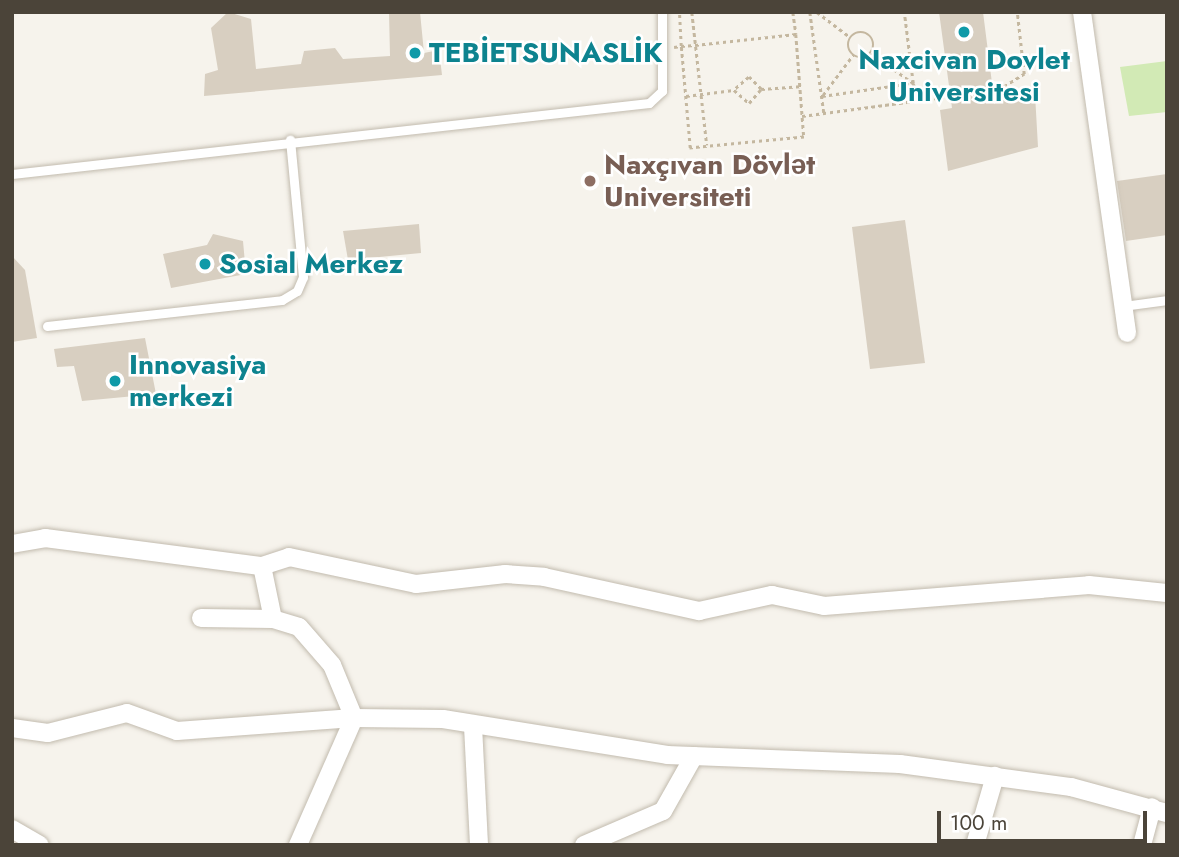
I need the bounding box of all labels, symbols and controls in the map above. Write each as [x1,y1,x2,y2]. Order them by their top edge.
marker: Naxcivan Dovlet Universitesi [956,24,972,40]
place label: TEBİETSUNASLİK [429,36,662,70]
place label: Naxcivan Dovlet Universitesi [858,43,1070,109]
marker: TEBİETSUNASLİK [407,45,423,61]
place label: Naxçıvan Dövlət Universiteti [604,148,815,214]
marker: Naxçıvan Dövlət Universiteti [582,173,598,189]
place label: Sosial Merkez [219,247,403,281]
marker: Sosial Merkez [197,256,213,272]
place label: Innovasiya merkezi [129,348,266,414]
marker: Innovasiya merkezi [107,373,123,389]
scale bar [941,798,1151,842]
text: 100 m [950,808,1007,838]

